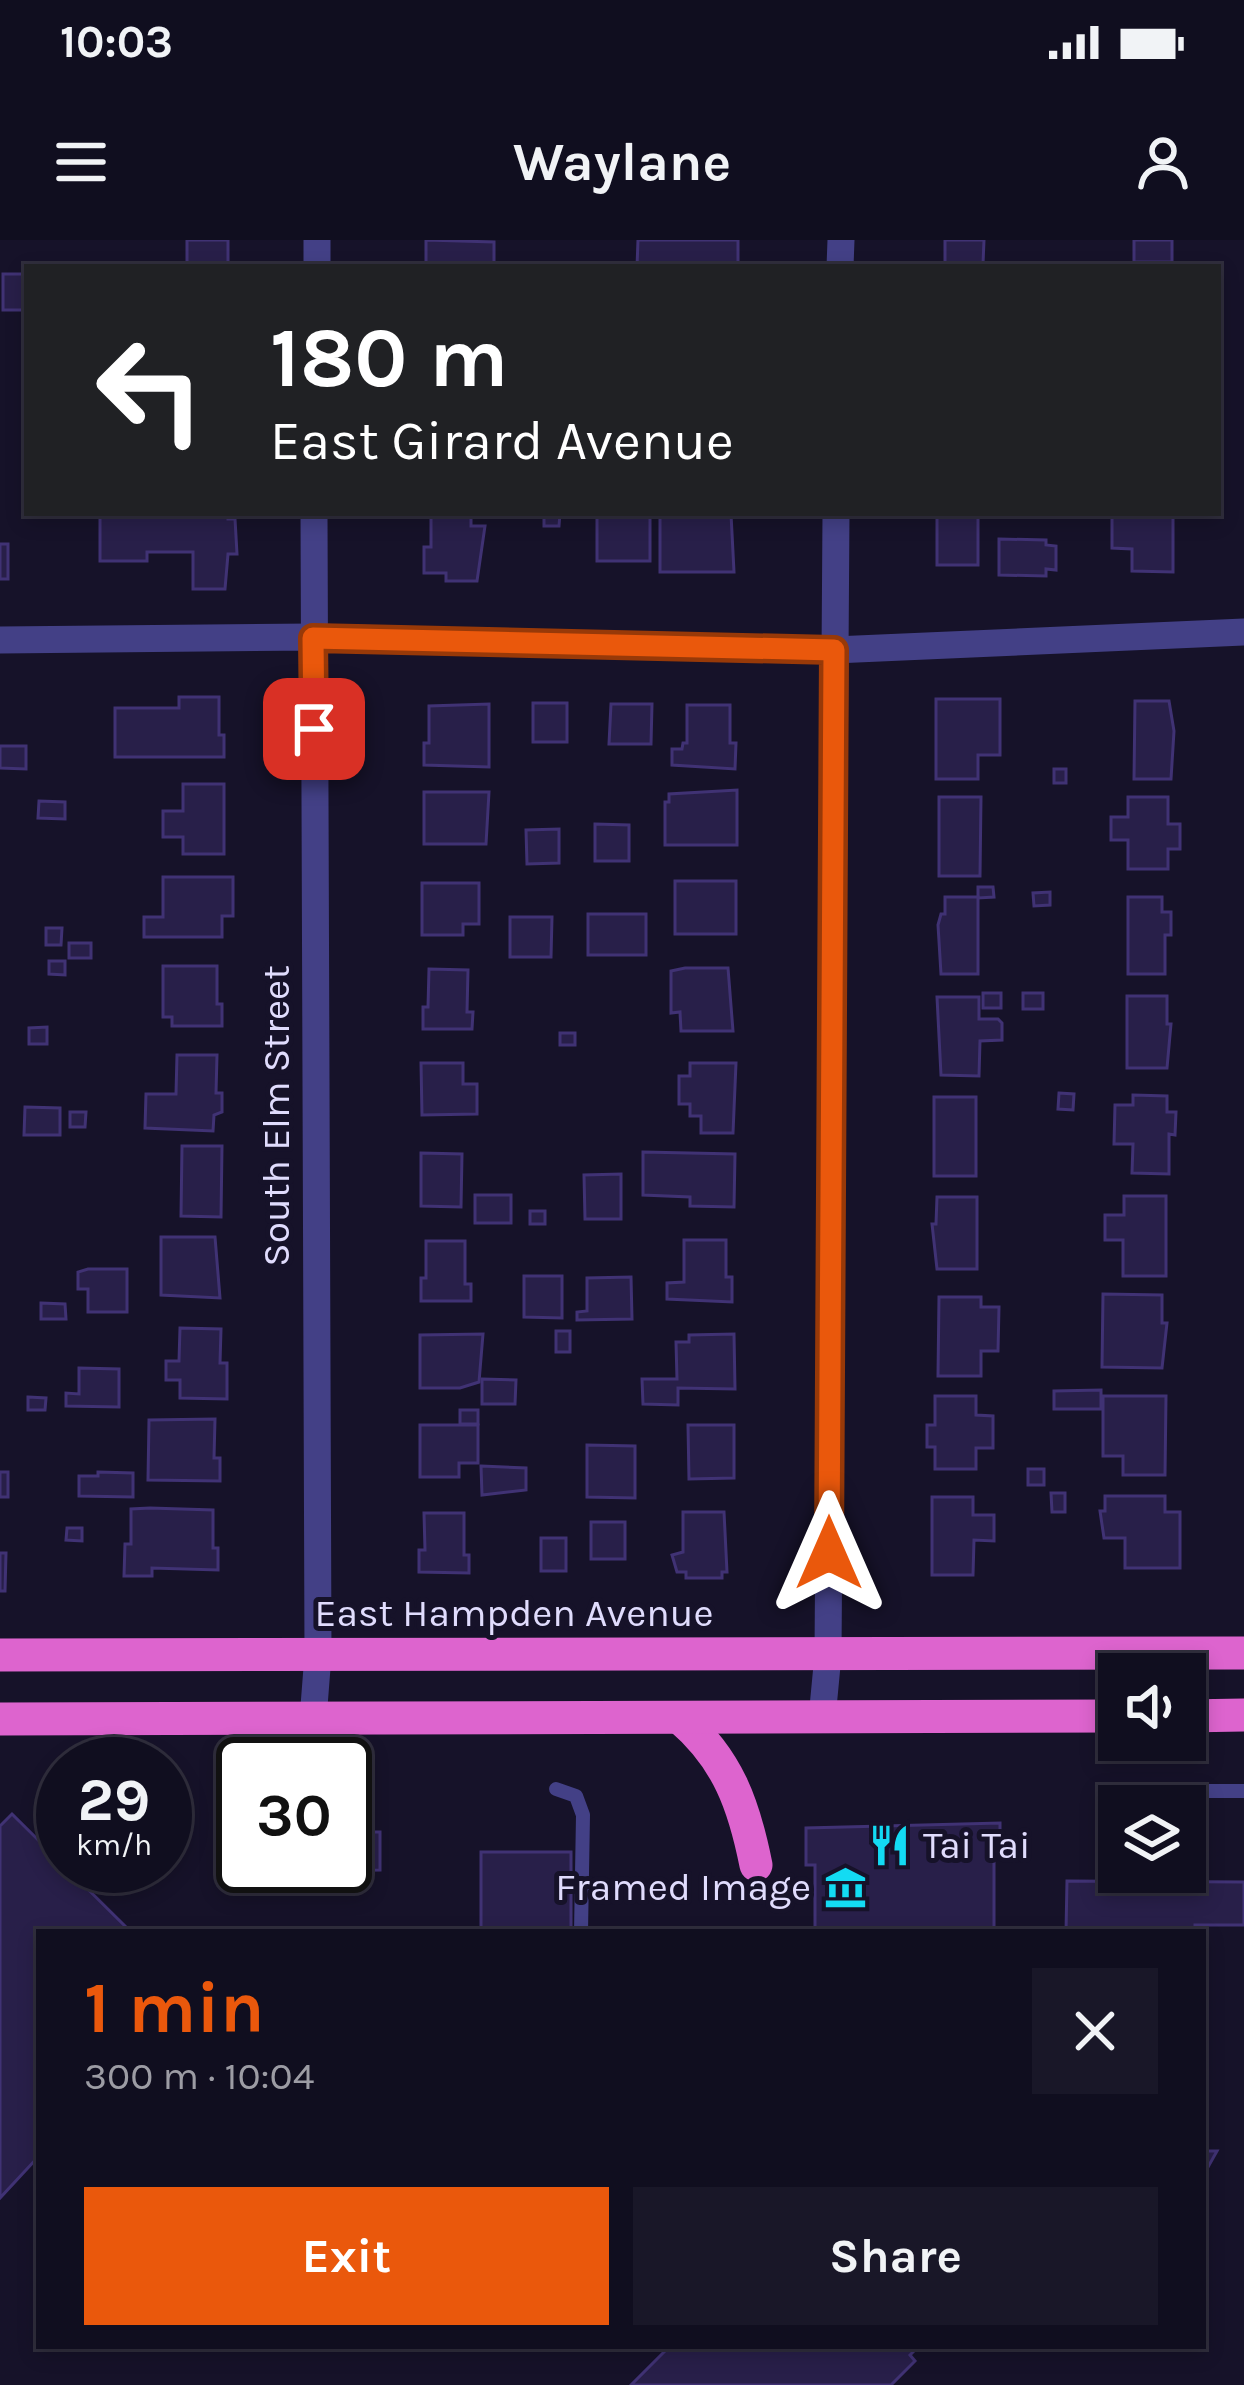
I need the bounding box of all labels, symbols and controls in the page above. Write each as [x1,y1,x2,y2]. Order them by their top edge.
text: 10:03 [60,16,173,68]
icon: menu [48,129,114,195]
icon: person [1130,129,1196,195]
text: Waylane [513,130,731,194]
text: 180 m [270,309,508,407]
icon: left [72,312,228,468]
text: East Girard Avenue [270,409,734,473]
pin [263,678,365,780]
icon: arrive [281,696,347,762]
street label: South Elm Street [253,965,299,1267]
position arrow [766,1490,892,1616]
street label: East Hampden Avenue [315,1590,713,1636]
map controls [1098,1653,1206,1893]
button: sound [1098,1653,1206,1761]
speed limit sign: 30 [216,1737,372,1893]
text: 29 [78,1765,150,1835]
button: layers [1098,1785,1206,1893]
restaurant icon: Tai Tai [866,1822,912,1868]
place label: Tai Tai [923,1822,1031,1868]
text: km/h [76,1827,152,1863]
place label: Framed Image [555,1864,811,1910]
museum icon: Framed Image [822,1864,868,1910]
text: 1 min [84,1966,265,2050]
button: close [1032,1968,1158,2094]
text: 300 m · 10:04 [84,2053,315,2099]
button: Exit [84,2187,609,2325]
button: Share [633,2187,1158,2325]

